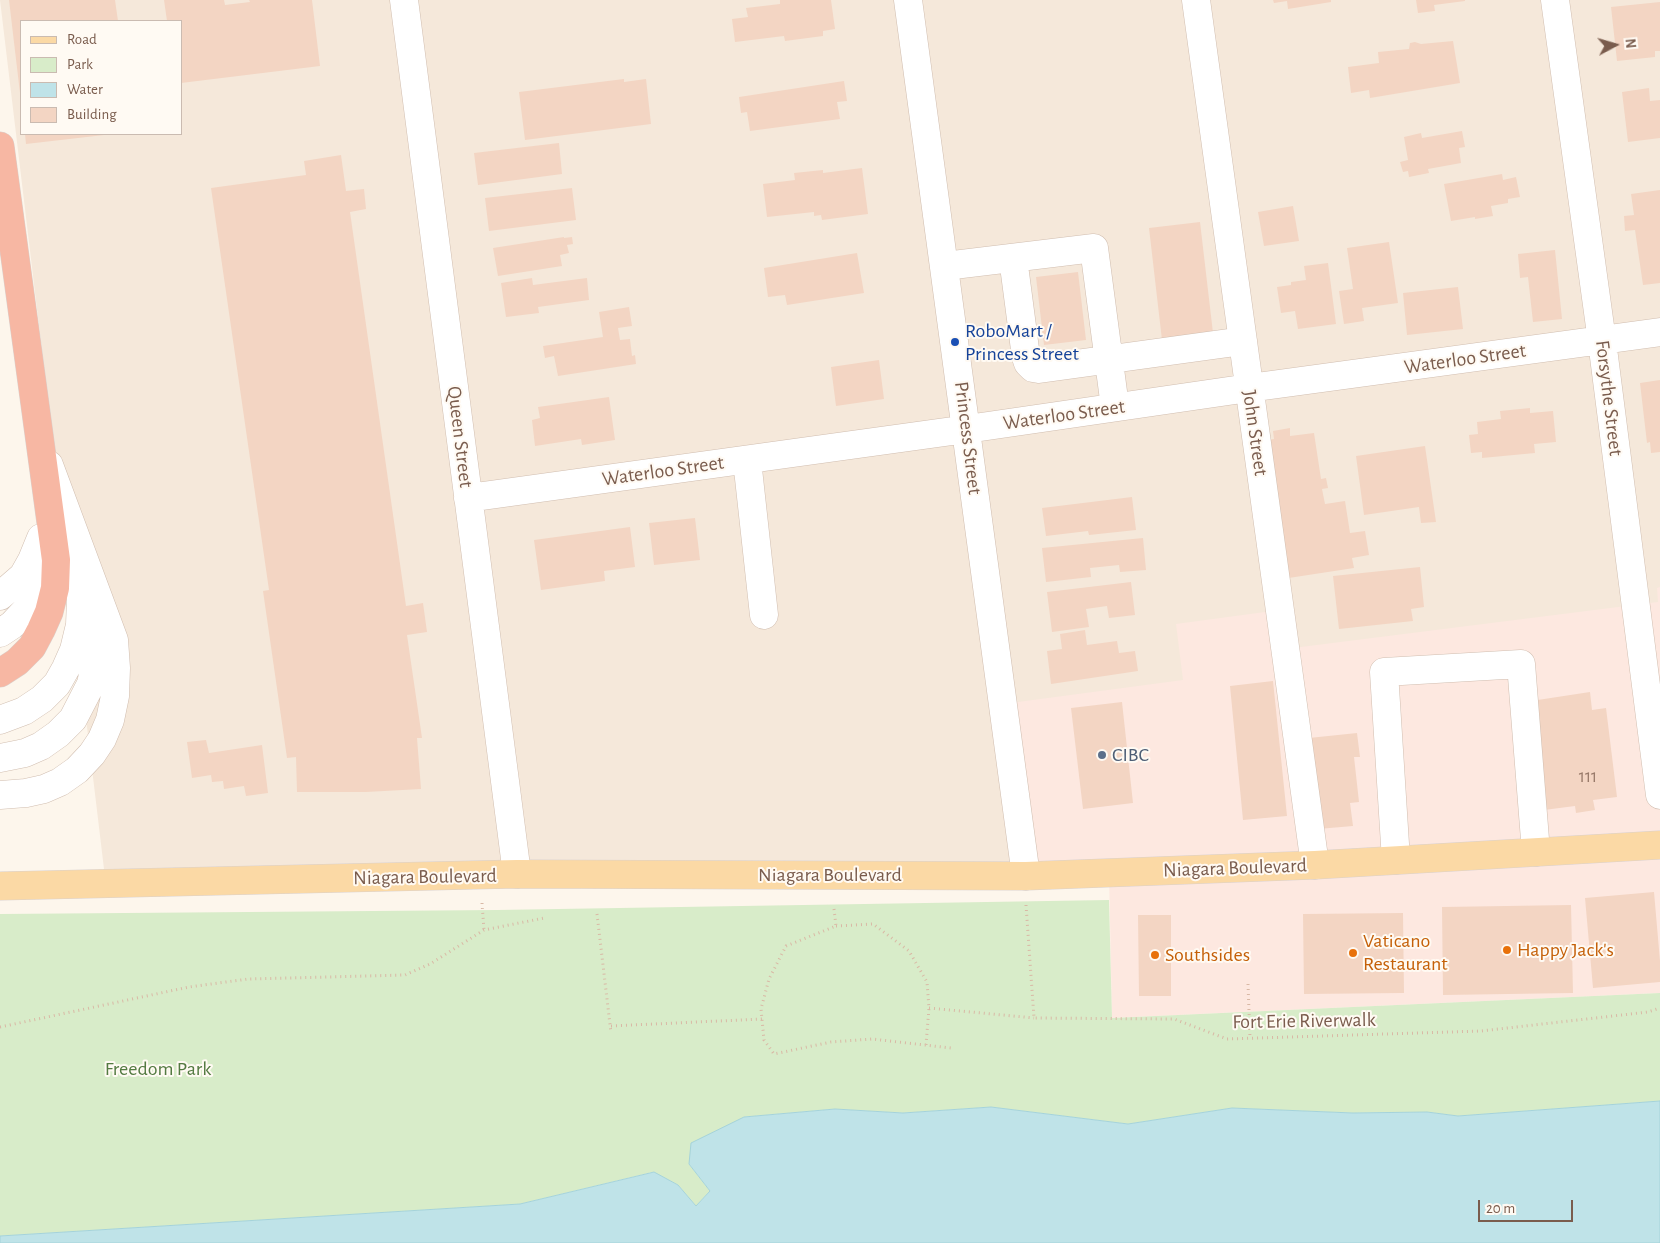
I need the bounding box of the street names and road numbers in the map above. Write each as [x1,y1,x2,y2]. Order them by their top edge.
street label: Waterloo Street [1403,339,1527,379]
street label: Forsythe Street [1590,339,1628,457]
street label: Princess Street [949,380,987,496]
street label: Queen Street [442,385,478,489]
street label: John Street [1237,388,1273,478]
street label: Waterloo Street [1002,395,1126,435]
street label: Waterloo Street [601,451,725,491]
street label: Niagara Boulevard [1163,853,1307,883]
street label: Niagara Boulevard [758,863,902,887]
street label: Niagara Boulevard [353,864,497,890]
street label: Fort Erie Riverwalk [1232,1008,1376,1034]

